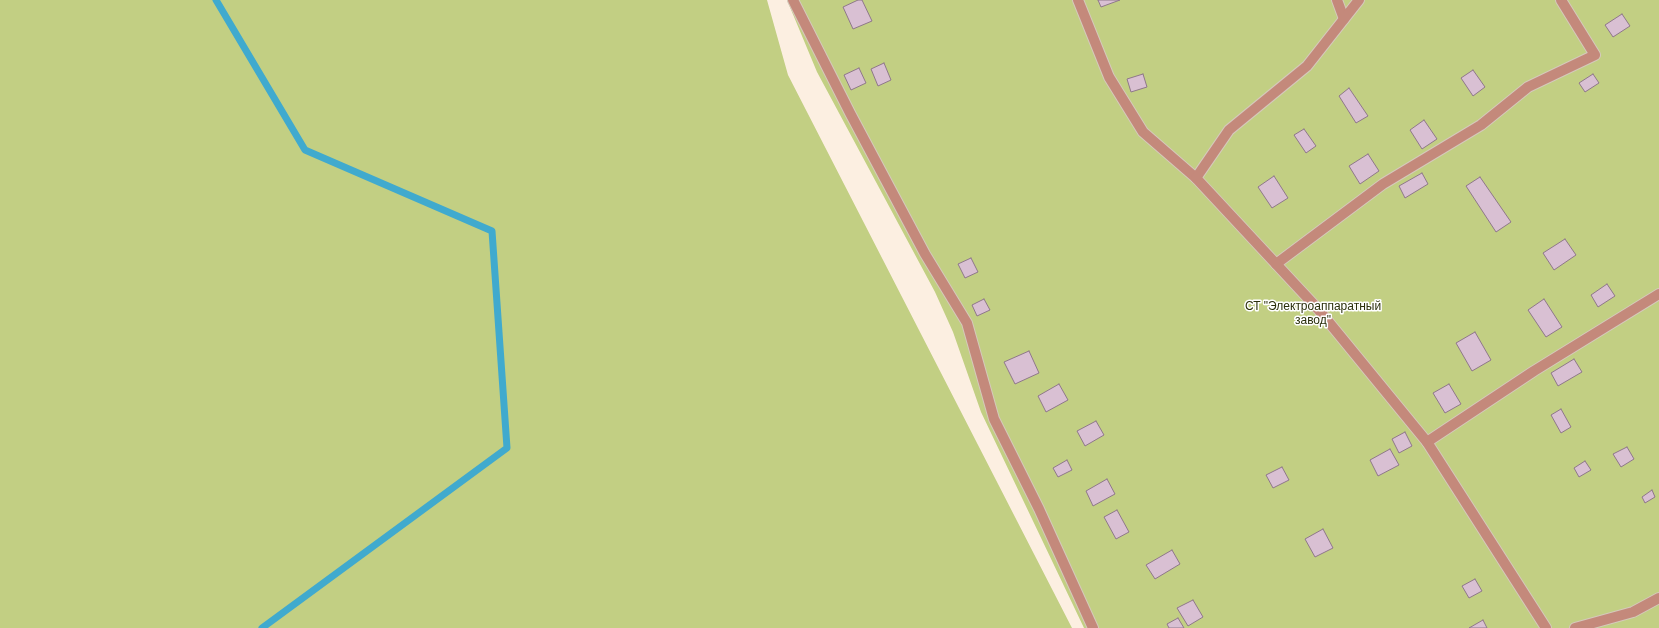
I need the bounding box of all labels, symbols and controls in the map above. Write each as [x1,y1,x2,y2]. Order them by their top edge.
park label: СТ "Электроаппаратный завод" [1245,300,1381,328]

